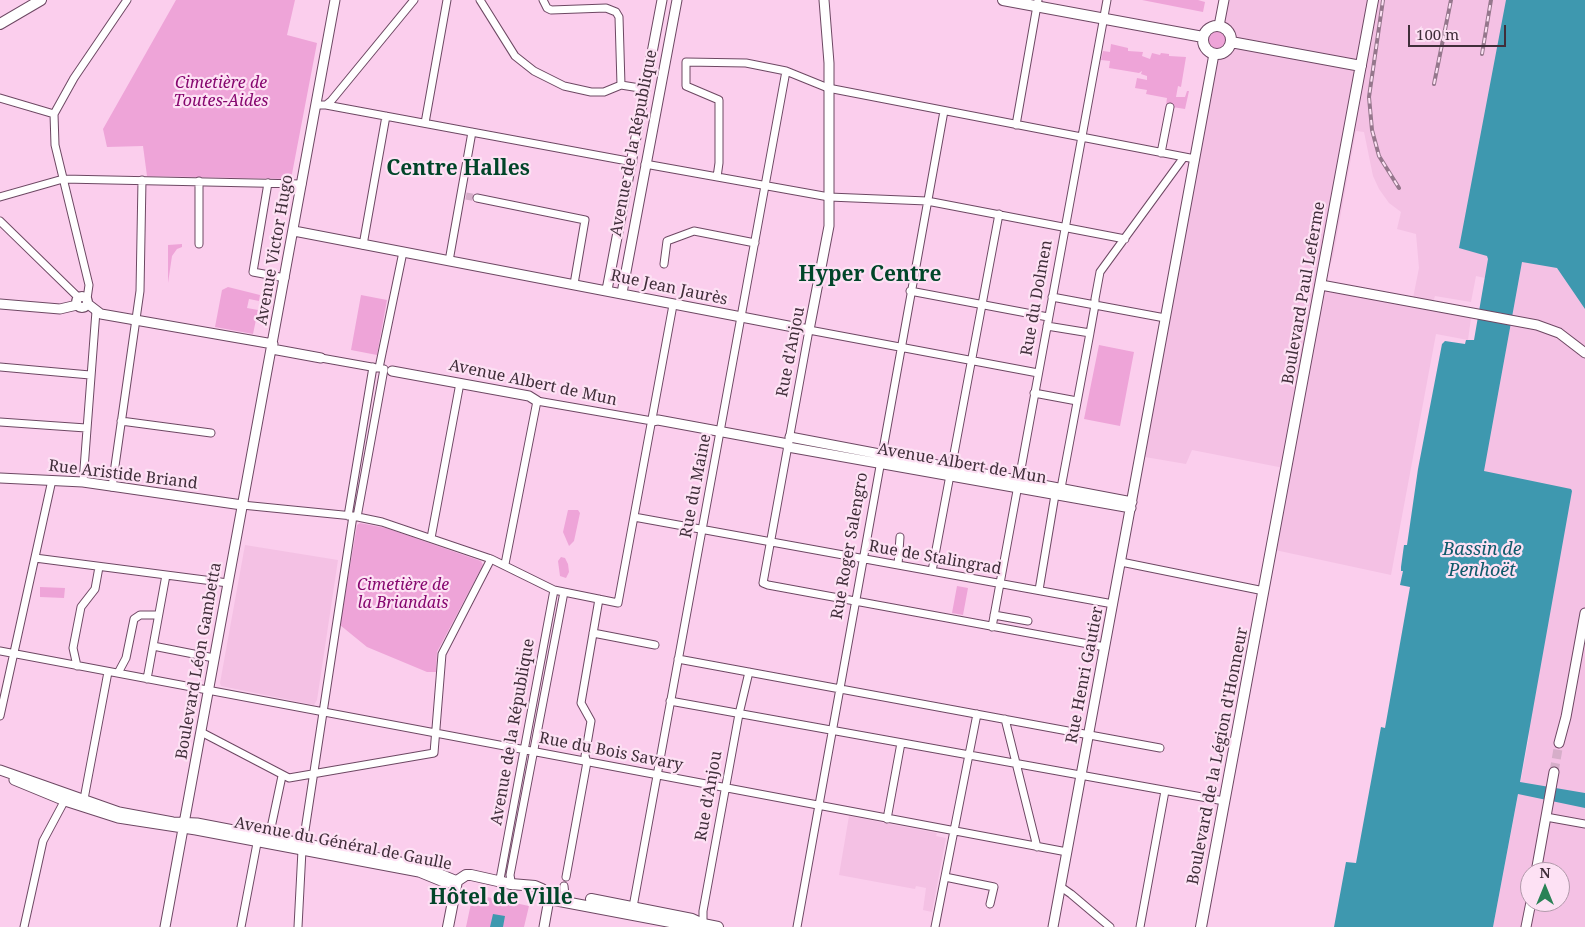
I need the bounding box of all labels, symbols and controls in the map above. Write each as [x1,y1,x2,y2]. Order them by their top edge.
scale bar [1410,15,1508,47]
text: 100 m [1416,24,1459,44]
street label: Avenue de la République [606,48,662,238]
park label: Cimetière de Toutes-Aides [174,73,268,111]
district label: Centre Halles [386,156,530,182]
street label: Avenue Victor Hugo [252,173,298,327]
street label: Boulevard Paul Leferme [1278,200,1330,386]
street label: Rue du Dolmen [1017,239,1057,357]
district label: Hyper Centre [799,262,941,288]
street label: Rue Jean Jaurès [609,266,729,310]
street label: Rue d'Anjou [773,305,809,399]
street label: Avenue Albert de Mun [447,356,619,410]
street label: Rue du Maine [677,432,715,540]
street label: Avenue Albert de Mun [876,440,1048,488]
street label: Rue Aristide Briand [47,456,199,494]
street label: Rue Roger Salengro [828,471,872,621]
street label: Rue de Stalingrad [867,537,1003,579]
water label: Bassin de Penhoët [1442,539,1522,582]
street label: Boulevard Léon Gambetta [172,561,226,761]
park label: Cimetière de la Briandais [357,575,449,613]
street label: Rue Henri Gautier [1062,605,1108,745]
street label: Boulevard de la Légion d'Honneur [1184,626,1252,886]
street label: Avenue de la République [487,637,539,827]
street label: Rue du Bois Savary [537,729,685,775]
street label: Rue d'Anjou [692,749,726,843]
street label: Avenue du Général de Gaulle [233,813,453,875]
north arrow [1520,862,1570,912]
text: N [1539,863,1551,882]
district label: Hôtel de Ville [429,885,573,911]

